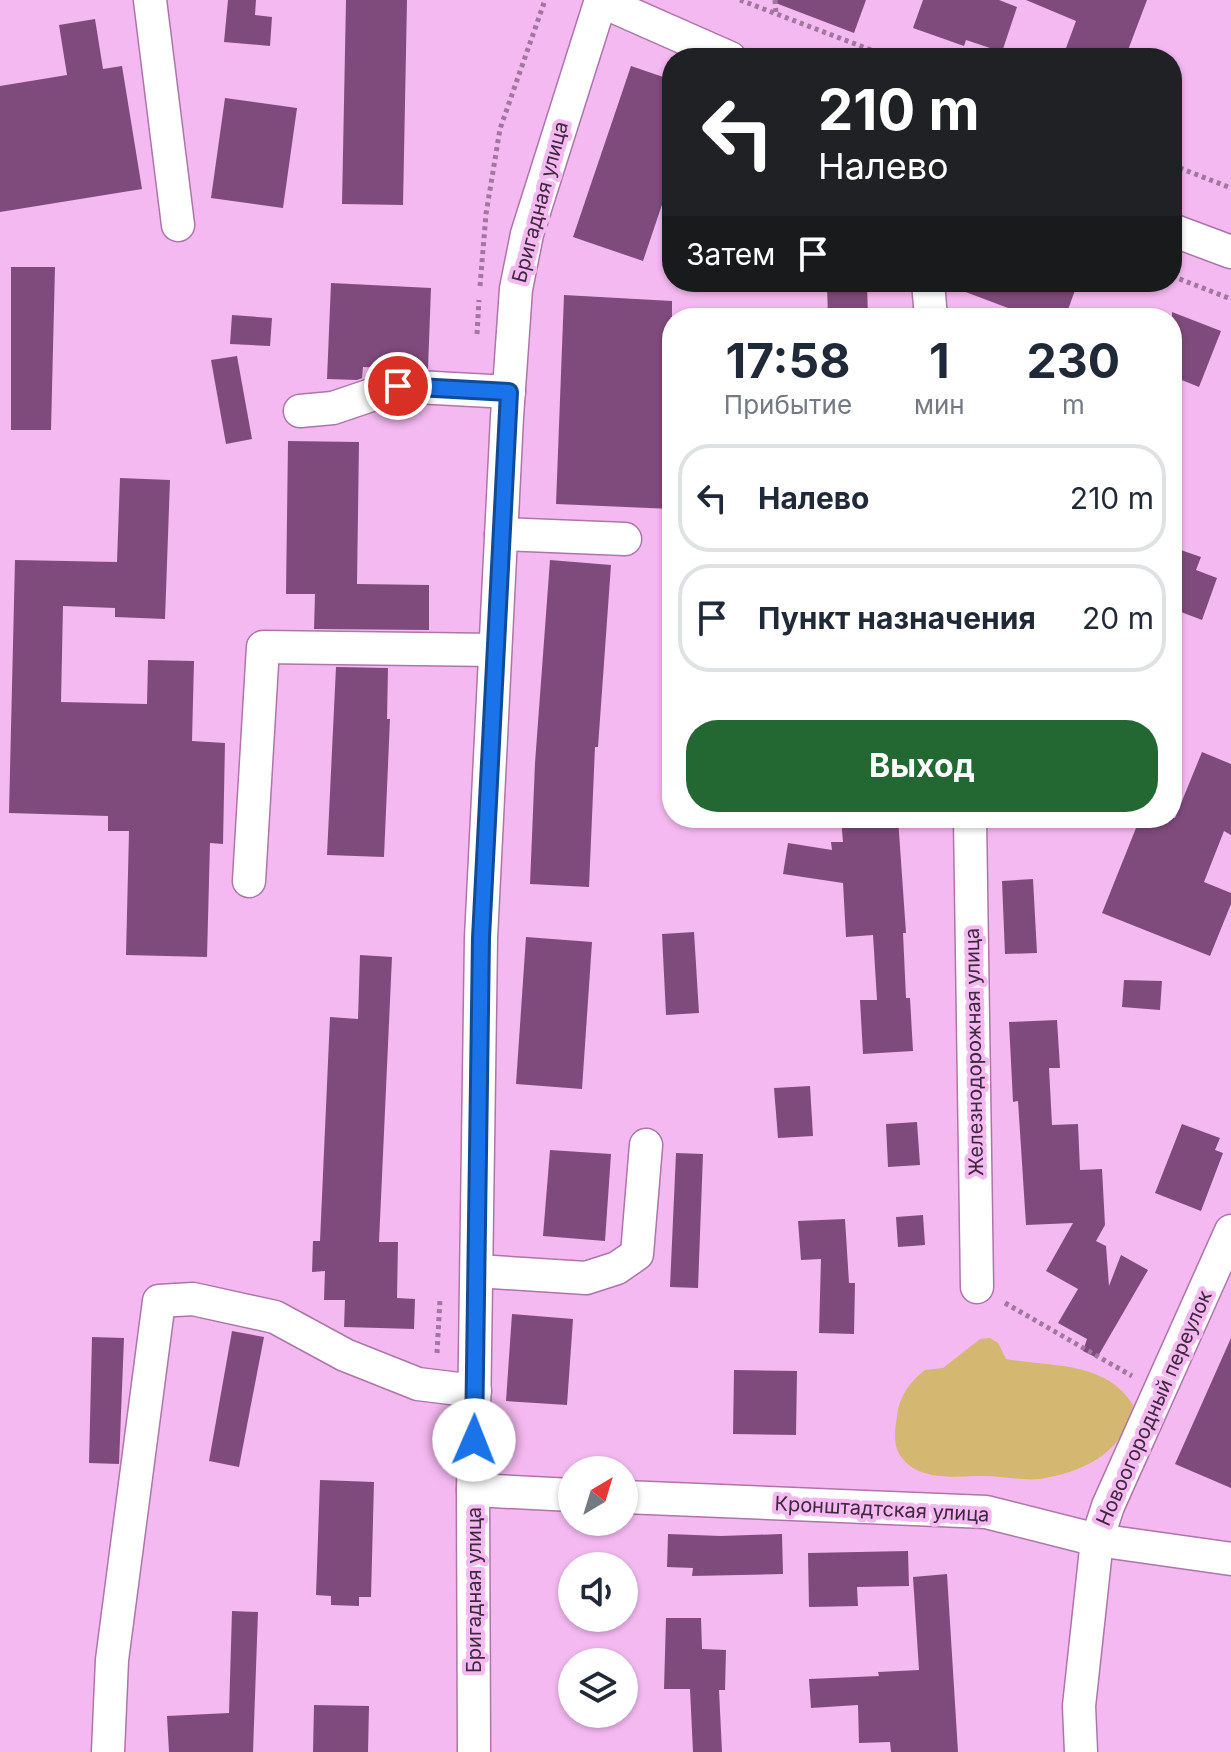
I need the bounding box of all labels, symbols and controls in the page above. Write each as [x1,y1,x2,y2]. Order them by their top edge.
text: 210 m [818,76,980,144]
icon: left [686,80,790,184]
street label: Бригадная улица [507,119,573,285]
text: Налево [818,144,949,188]
icon: arrive [791,232,835,276]
text: Затем [686,236,775,272]
text: 17:58 [725,331,850,390]
text: 1 [929,331,950,390]
text: 230 [1027,331,1120,390]
pin [364,352,432,420]
icon: arrive [376,364,420,408]
text: Прибытие [724,389,852,420]
text: мин [914,389,965,420]
text: m [1062,389,1085,420]
icon: left [690,476,734,520]
text: Налево [758,480,870,516]
text: 210 m [1070,480,1154,516]
icon: arrive [690,596,734,640]
text: Пункт назначения [758,600,1036,636]
text: 20 m [1082,600,1154,636]
button: Выход [686,720,1158,812]
street label: Железнодорожная улица [960,928,988,1176]
street label: Новоогородный переулок [1091,1287,1217,1529]
position arrow [432,1398,516,1482]
north arrow [558,1456,638,1536]
map controls [558,1456,638,1728]
street label: Кронштадтская улица [774,1491,990,1527]
street label: Бригадная улица [462,1507,486,1673]
button: sound [558,1552,638,1632]
button: layers [558,1648,638,1728]

